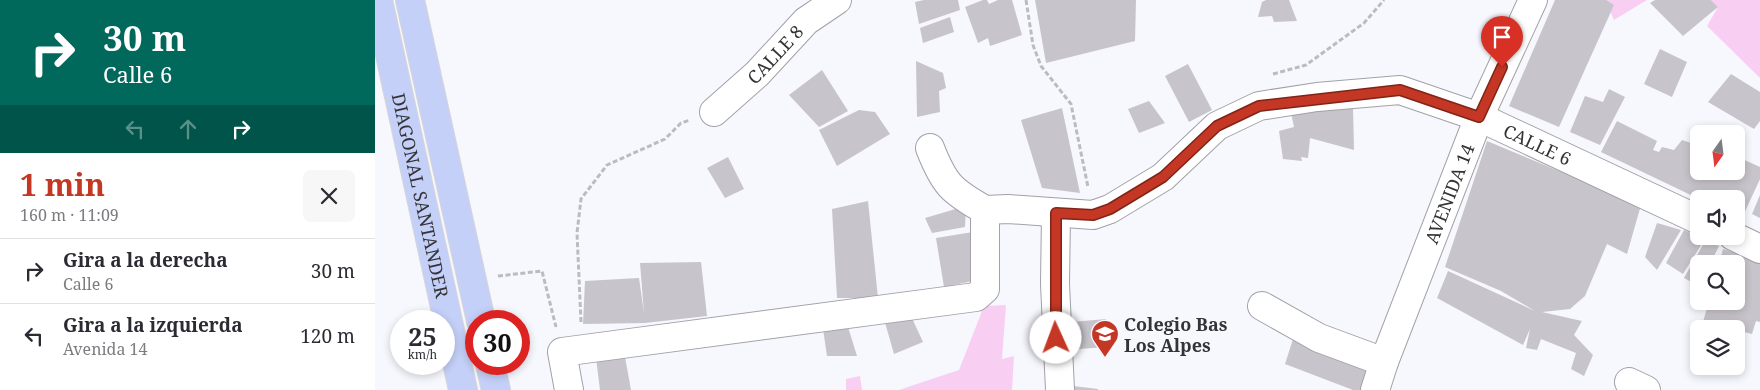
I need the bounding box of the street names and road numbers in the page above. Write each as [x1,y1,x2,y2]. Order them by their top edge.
street label: CALLE 8 [742,20,808,89]
street label: DIAGONAL SANTANDER [387,91,455,300]
street label: CALLE 6 [1500,118,1575,171]
street label: AVENIDA 14 [1419,140,1479,247]

